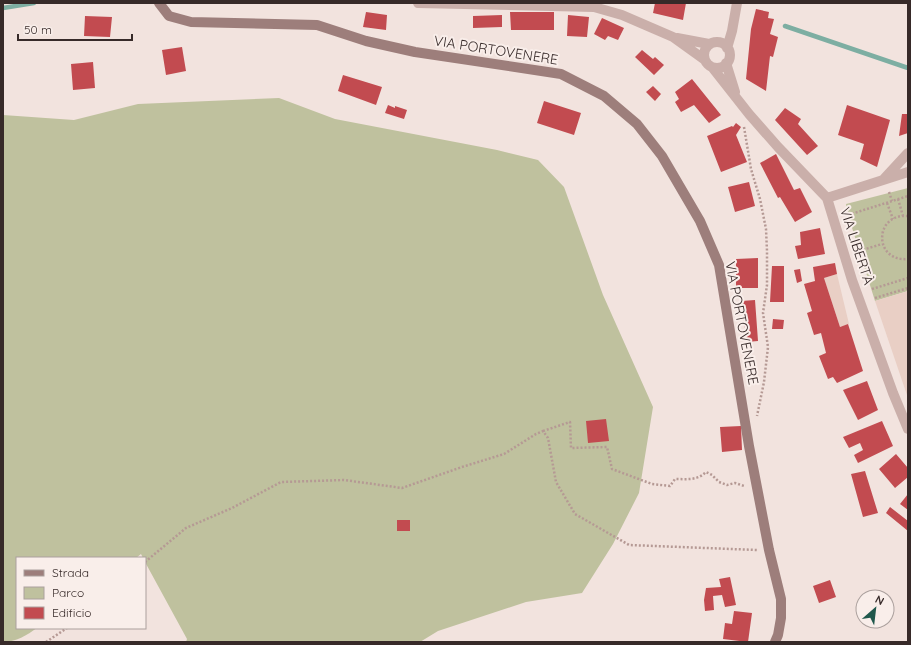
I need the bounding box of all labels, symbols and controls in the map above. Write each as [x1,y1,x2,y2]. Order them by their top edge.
scale bar [18,16,132,42]
text: 50 m [24,22,52,37]
street label: VIA PORTOVENERE [433,31,559,69]
street label: VIA LIBERTÀ [836,205,878,287]
street label: VIA PORTOVENERE [721,260,763,386]
legend [16,557,146,629]
text: Strada [52,565,89,580]
text: Parco [52,585,84,600]
north arrow [855,589,895,629]
text: N [873,592,887,608]
text: Edificio [52,605,92,620]

